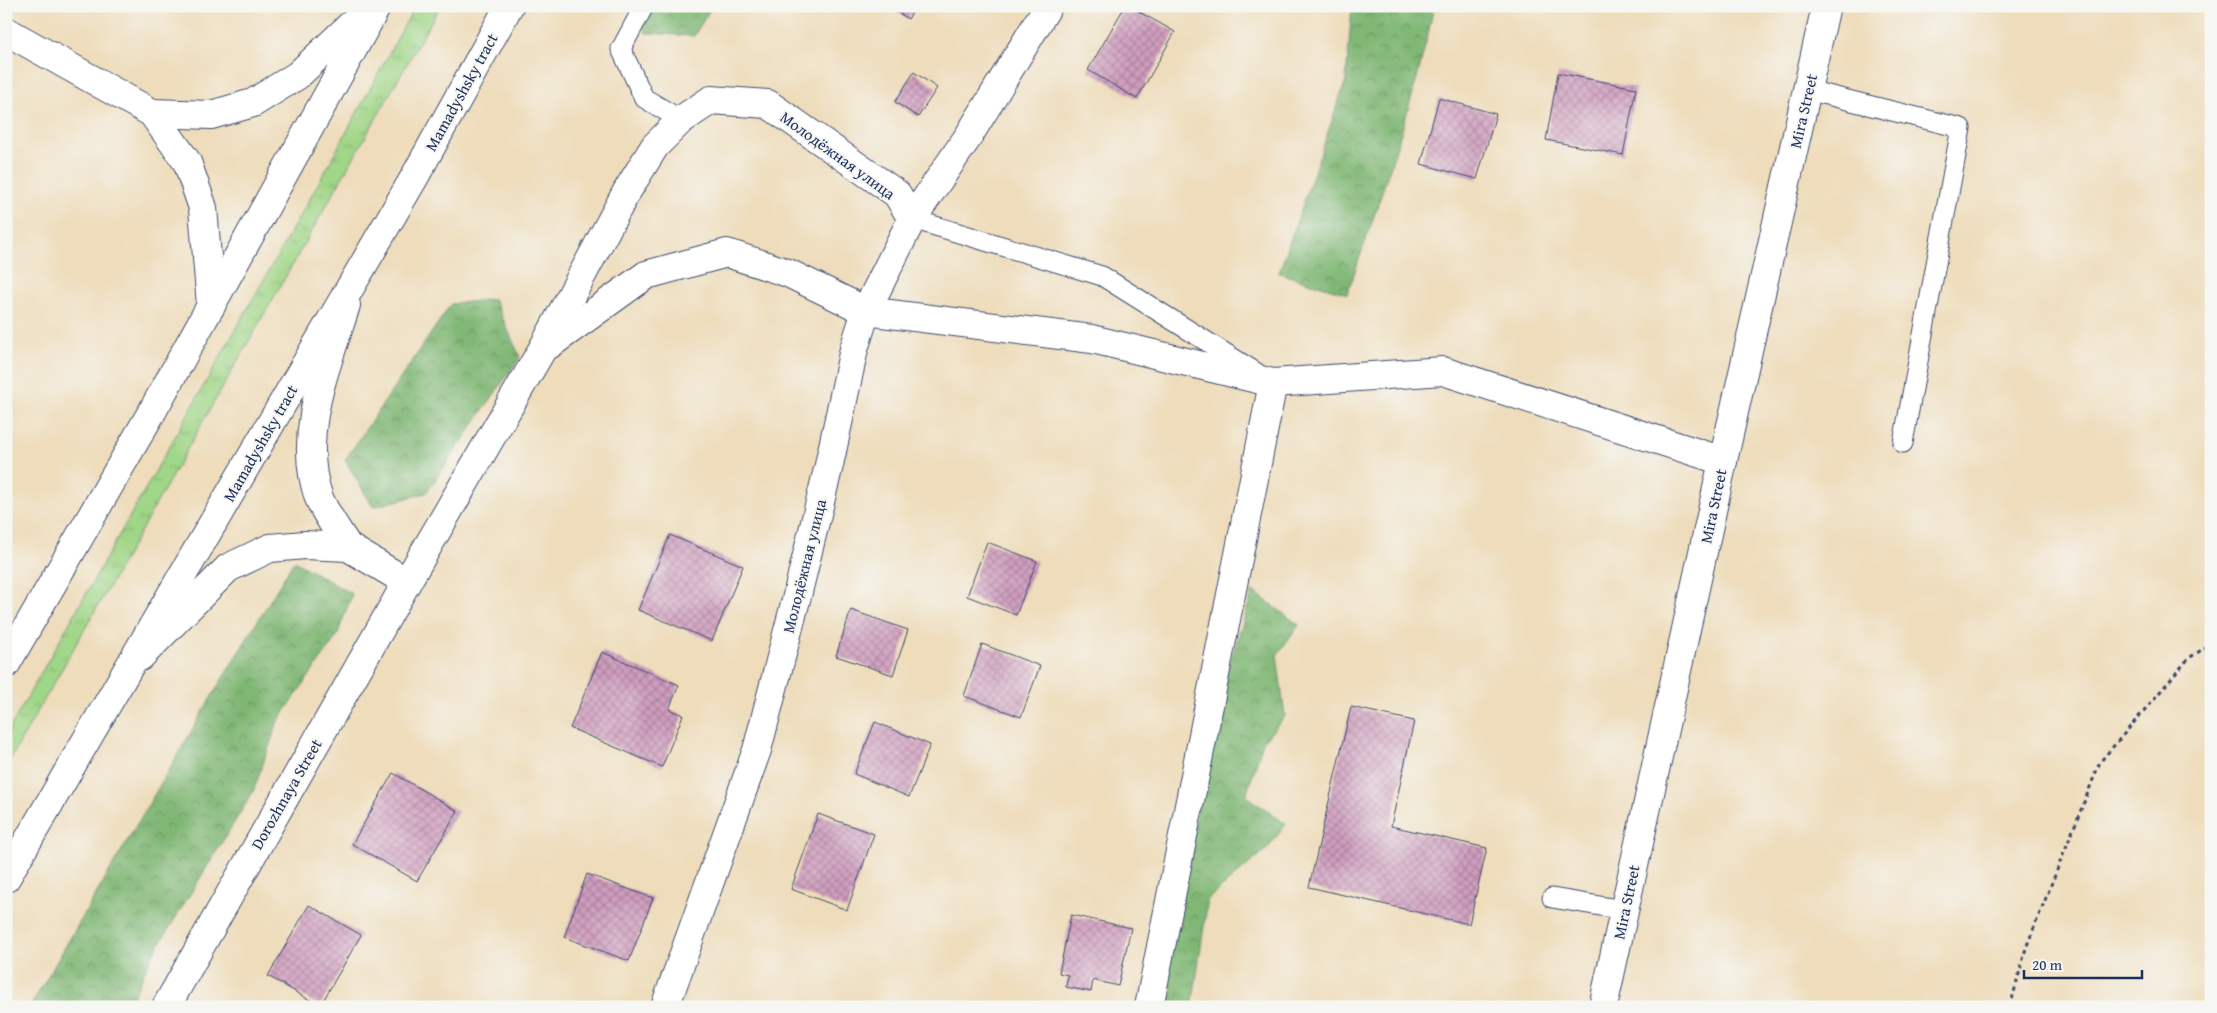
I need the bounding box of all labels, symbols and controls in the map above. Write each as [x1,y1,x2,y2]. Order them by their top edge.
street label: Mamadyshsky tract [419,28,504,155]
street label: Mira Street [1783,71,1823,151]
street label: Молодёжная улица [775,105,901,205]
street label: Mamadyshsky tract [217,380,303,506]
street label: Mira Street [1693,466,1733,545]
street label: Молодёжная улица [776,496,832,636]
street label: Dorozhnaya Street [245,734,328,854]
street label: Mira Street [1606,862,1646,941]
scale bar [2024,948,2142,980]
text: 20 m [2032,954,2063,975]

